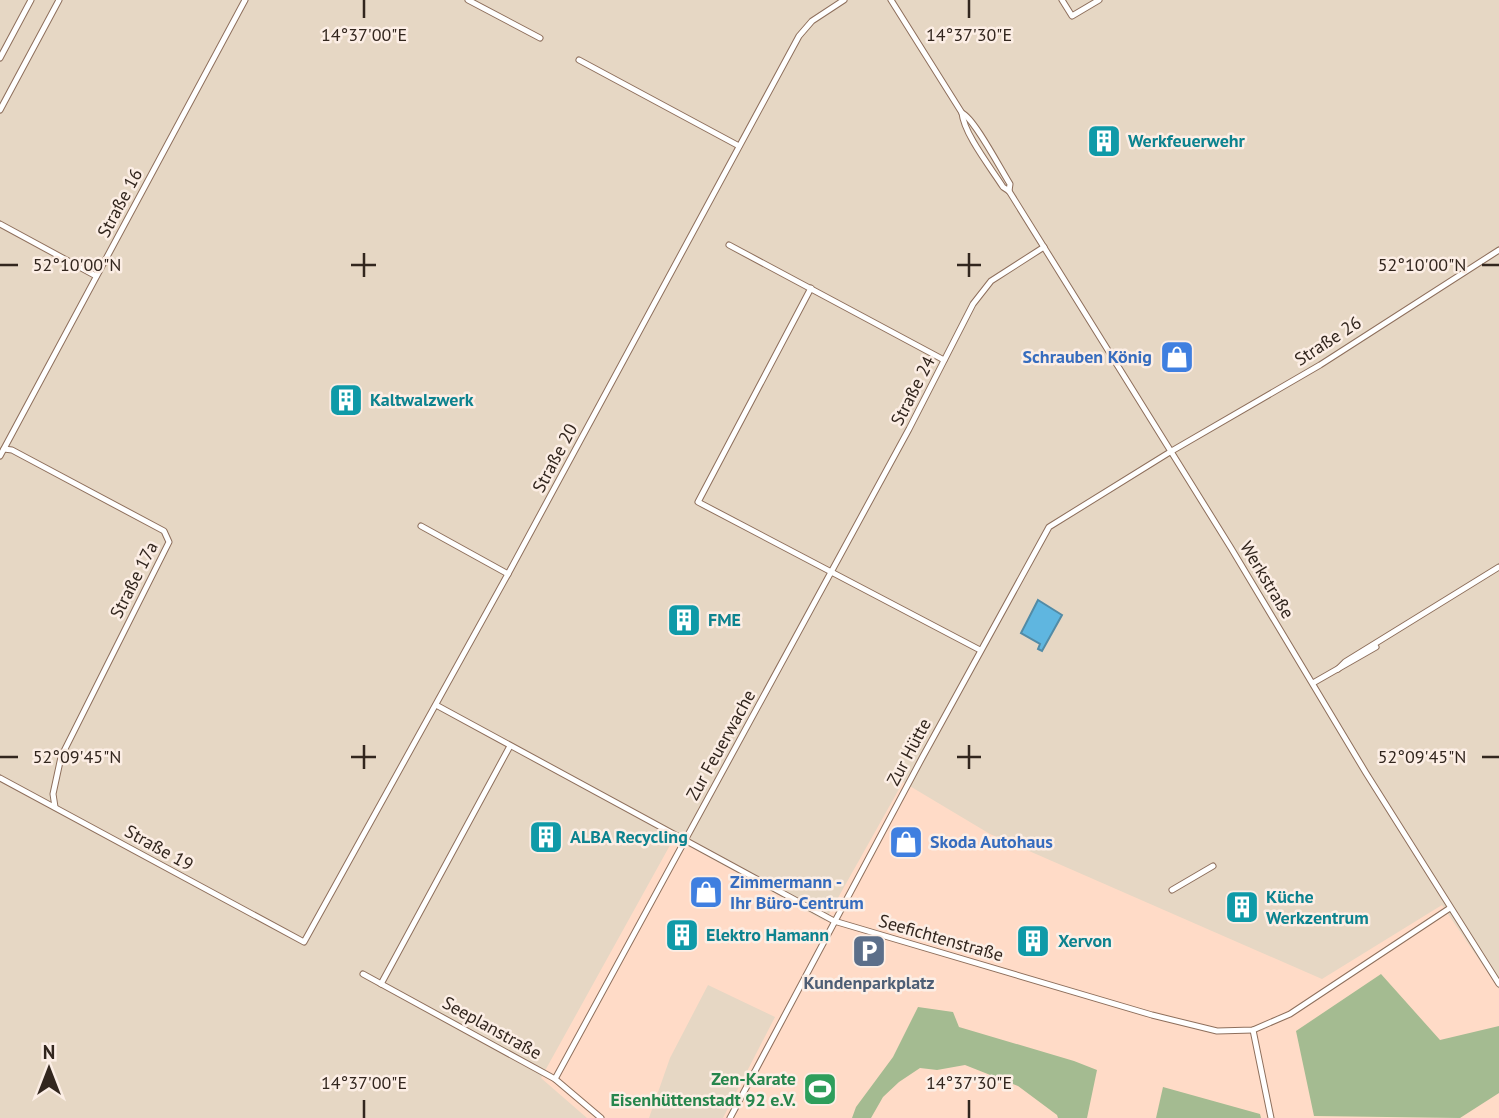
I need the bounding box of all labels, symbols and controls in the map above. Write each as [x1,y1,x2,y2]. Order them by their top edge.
text: 14°37'00"E [321,23,407,46]
text: 14°37'30"E [926,23,1012,46]
building icon: Werkfeuerwehr [1085,122,1123,160]
place label: Werkfeuerwehr [1128,129,1246,152]
street label: Straße 16 [92,164,147,241]
text: 52°10'00"N [33,253,121,276]
text: 52°10'00"N [1378,253,1466,276]
street label: Straße 26 [1290,311,1365,371]
shop icon: Schrauben König [1158,338,1196,376]
place label: Schrauben König [1023,345,1152,368]
street label: Straße 24 [885,352,940,429]
building icon: Kaltwalzwerk [327,381,365,419]
place label: Kaltwalzwerk [370,388,474,411]
street label: Straße 20 [527,419,582,496]
street label: Werkstraße [1235,537,1300,623]
street label: Straße 17a [104,538,163,622]
building icon: FME [665,601,703,639]
place label: FME [708,608,741,631]
street label: Zur Feuerwache [681,686,760,804]
street label: Zur Hütte [881,714,936,789]
text: 52°09'45"N [33,745,121,768]
text: 52°09'45"N [1378,745,1466,768]
building icon: ALBA Recycling [527,818,565,856]
street label: Straße 19 [121,819,198,876]
shop icon: Skoda Autohaus [887,823,925,861]
place label: ALBA Recycling [570,825,688,848]
place label: Skoda Autohaus [930,830,1053,853]
place label: Zimmermann - Ihr Büro-Centrum [730,870,864,914]
shop icon: Zimmermann - Ihr Büro-Centrum [687,873,725,911]
place label: Küche Werkzentrum [1266,885,1369,929]
building icon: Küche Werkzentrum [1223,888,1261,926]
street label: Seefichtenstraße [876,909,1006,966]
building icon: Elektro Hamann [663,916,701,954]
building icon: Xervon [1014,922,1052,960]
place label: Elektro Hamann [706,923,829,946]
place label: Xervon [1058,929,1112,952]
parking icon: Kundenparkplatz [850,932,888,970]
place label: Kundenparkplatz [803,971,935,994]
street label: Seeplanstraße [439,991,546,1064]
north arrow [14,1034,84,1104]
text: N [43,1040,55,1064]
place label: Zen-Karate Eisenhüttenstadt 92 e.V. [610,1067,796,1111]
sports icon: Zen-Karate Eisenhüttenstadt 92 e.V. [801,1070,839,1108]
text: 14°37'00"E [321,1071,407,1094]
text: 14°37'30"E [926,1071,1012,1094]

